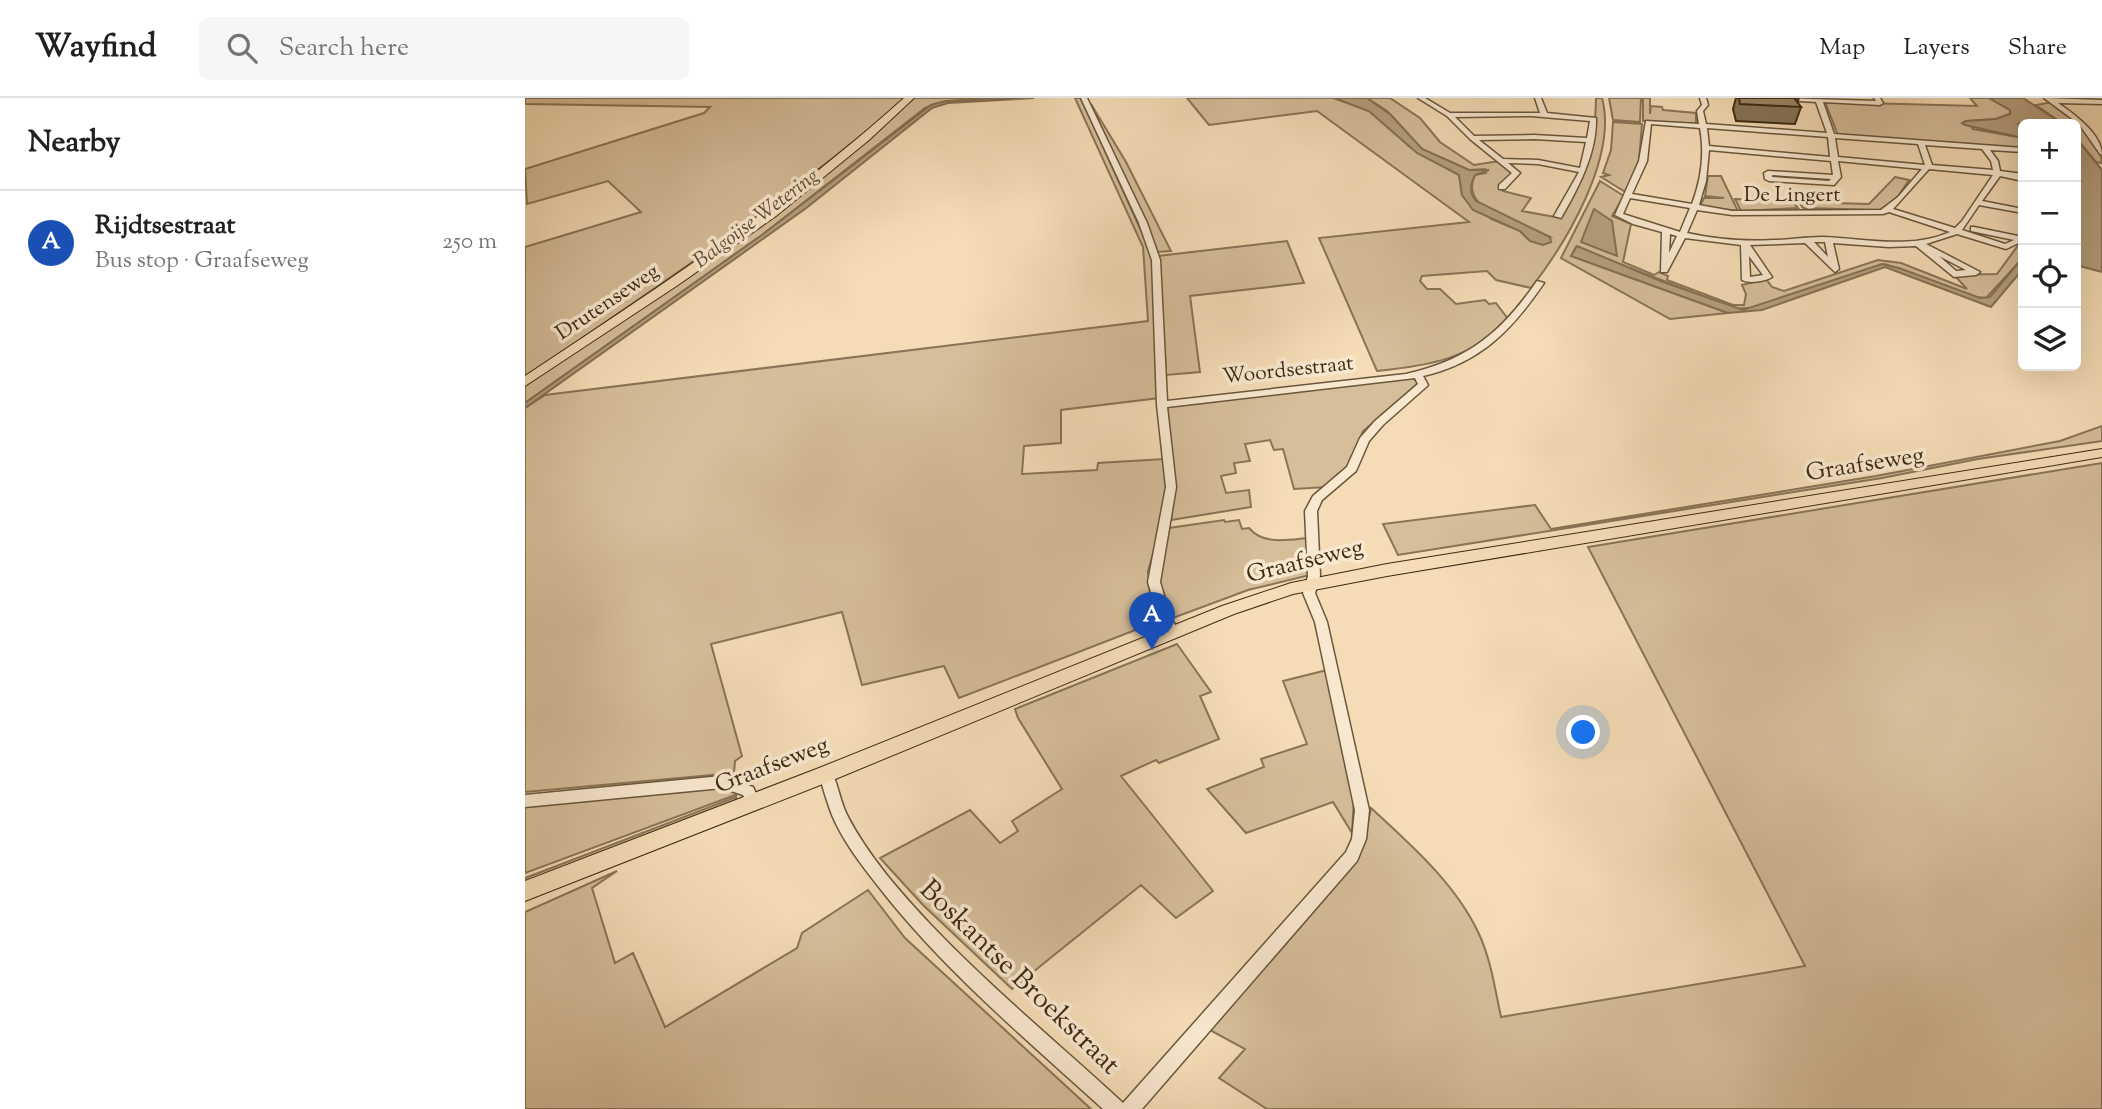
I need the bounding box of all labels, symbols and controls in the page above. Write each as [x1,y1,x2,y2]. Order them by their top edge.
search box [199,17,689,80]
text: Wayfind [35,24,157,72]
icon: search [223,29,261,67]
text: Search here [279,30,409,67]
text: Map [1819,31,1865,65]
text: Layers [1903,31,1970,65]
text: Share [2008,31,2067,65]
map controls [2018,119,2081,371]
button: + [2018,119,2081,182]
text: Nearby [28,122,120,165]
water label: Balgoijse Wetering [688,162,826,276]
street label: De Lingert [1744,181,1840,211]
button: − [2018,182,2081,245]
text: Rijdtsestraat [95,208,235,245]
text: A [42,226,60,259]
text: 250 m [442,226,497,259]
text: Bus stop · Graafseweg [95,245,309,278]
button: locate [2018,245,2081,308]
street label: Drutenseweg [550,257,666,349]
button: layers [2018,308,2081,371]
street label: Woordsestraat [1221,349,1355,393]
street label: Graafseweg [1803,439,1927,491]
street label: Graafseweg [1243,531,1367,593]
pin: A [1129,592,1175,650]
your location [1566,715,1600,749]
street label: Graafseweg [710,729,834,803]
street label: Boskantse Broekstraat [910,871,1129,1085]

